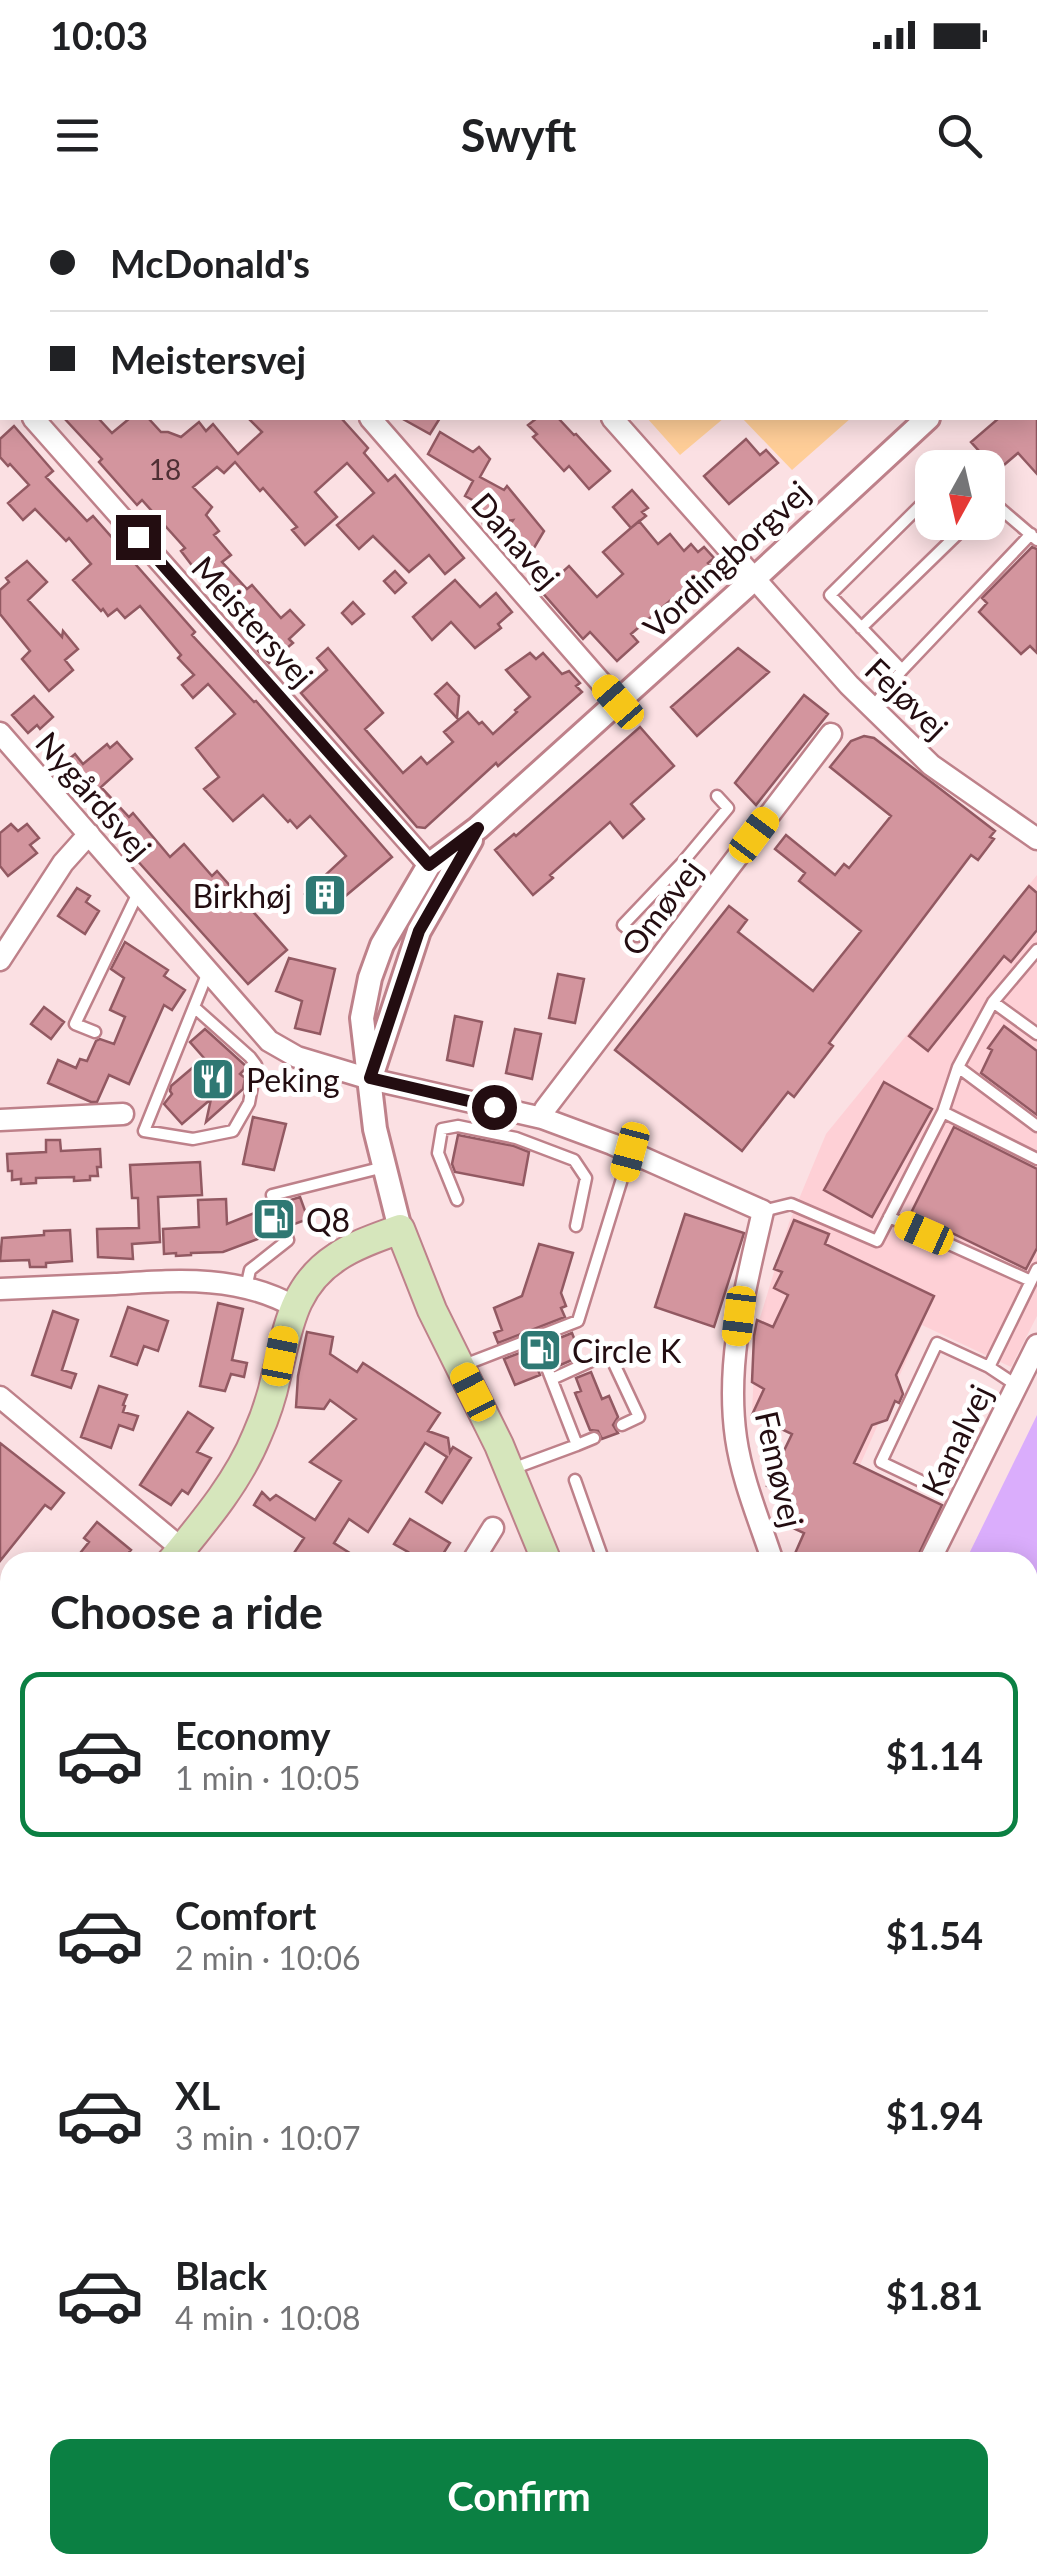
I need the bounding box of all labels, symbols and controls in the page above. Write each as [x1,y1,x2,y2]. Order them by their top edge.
text: 10:03 [50,12,148,58]
icon: menu [50,108,105,163]
text: Swyft [461,108,576,162]
icon: search [932,108,987,163]
text: McDonald's [110,240,310,286]
text: Meistersvej [110,336,306,382]
north arrow [915,450,1005,540]
map controls [915,450,1005,540]
house number: 18 [149,452,181,486]
street label: Vordingborgvej [635,472,817,646]
street label: Danavej [464,484,568,596]
route end [116,515,161,560]
street label: Meistersvej [184,548,322,694]
street label: Fejøvej [858,649,956,747]
car [587,670,649,734]
street label: Nygårdsvej [28,723,160,867]
car [724,802,784,868]
street label: Omøvej [612,851,710,963]
building icon: Birkhøj [302,872,348,918]
place label: Birkhøj [192,876,292,915]
restaurant icon: Peking [190,1056,236,1102]
place label: Peking [246,1060,340,1099]
route start [472,1085,517,1130]
car [608,1119,652,1185]
fuel station icon: Q8 [251,1196,297,1242]
place label: Q8 [306,1200,350,1239]
car [890,1207,958,1259]
car [720,1284,758,1348]
car [260,1324,300,1388]
fuel station icon: Circle K [517,1327,563,1373]
place label: Circle K [572,1331,682,1370]
car [446,1358,500,1426]
street label: Kanalvej [912,1378,1000,1502]
street label: Femøvej [748,1407,812,1531]
text: Choose a ride [50,1585,323,1639]
icon: car [55,1710,145,1800]
text: Economy [175,1712,330,1758]
text: $1.14 [886,1732,983,1778]
text: 1 min · 10:05 [175,1758,361,1797]
icon: car [55,1890,145,1980]
text: Comfort [175,1892,316,1938]
text: $1.54 [886,1912,983,1958]
text: 2 min · 10:06 [175,1938,361,1977]
icon: car [55,2070,145,2160]
text: XL [175,2072,220,2118]
text: $1.94 [886,2092,983,2138]
text: 3 min · 10:07 [175,2118,361,2157]
icon: car [55,2250,145,2340]
text: Black [175,2252,267,2298]
text: $1.81 [886,2272,983,2318]
text: 4 min · 10:08 [175,2298,361,2337]
button: Confirm [50,2439,988,2554]

